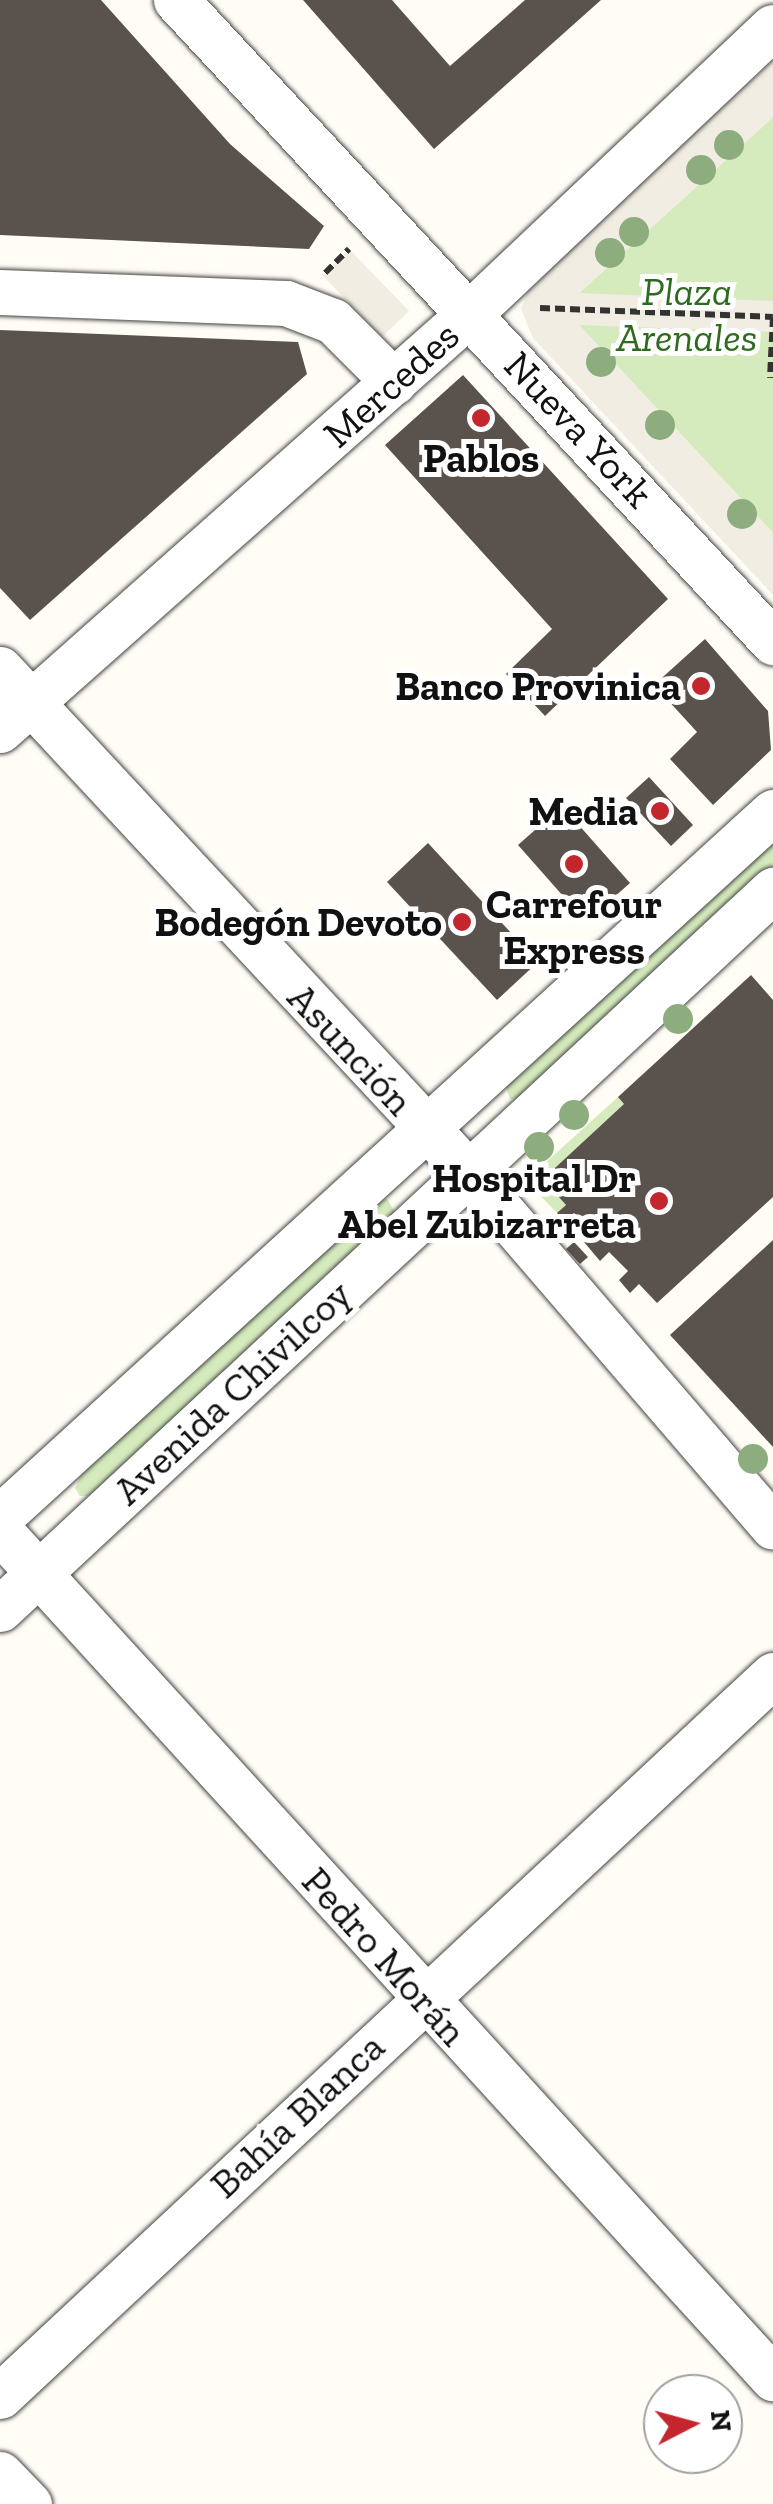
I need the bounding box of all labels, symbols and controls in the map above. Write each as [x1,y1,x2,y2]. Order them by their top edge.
park label: Plaza Arenales [617,267,757,361]
street label: Mercedes [313,311,469,457]
street label: Nueva York [494,340,664,518]
marker: Pablos [470,407,492,429]
place label: Pablos [423,434,539,482]
place label: Banco Provinica [395,662,681,710]
marker: Banco Provinica [690,675,712,697]
place label: Media [528,787,638,835]
marker: Media [647,798,673,824]
marker: Carrefour Express [563,853,585,875]
place label: Carrefour Express [486,880,662,974]
place label: Bodegón Devoto [154,898,442,946]
marker: Bodegón Devoto [451,911,473,933]
street label: Asunción [278,973,424,1125]
place label: Hospital Dr Abel Zubizarreta [338,1154,636,1248]
marker: Hospital Dr Abel Zubizarreta [646,1188,672,1214]
street label: Avenida Chivilcoy [103,1270,361,1514]
street label: Pedro Morán [293,1857,477,2055]
street label: Bahía Blanca [200,2022,394,2208]
north arrow [643,2374,743,2474]
text: N [704,2409,739,2433]

